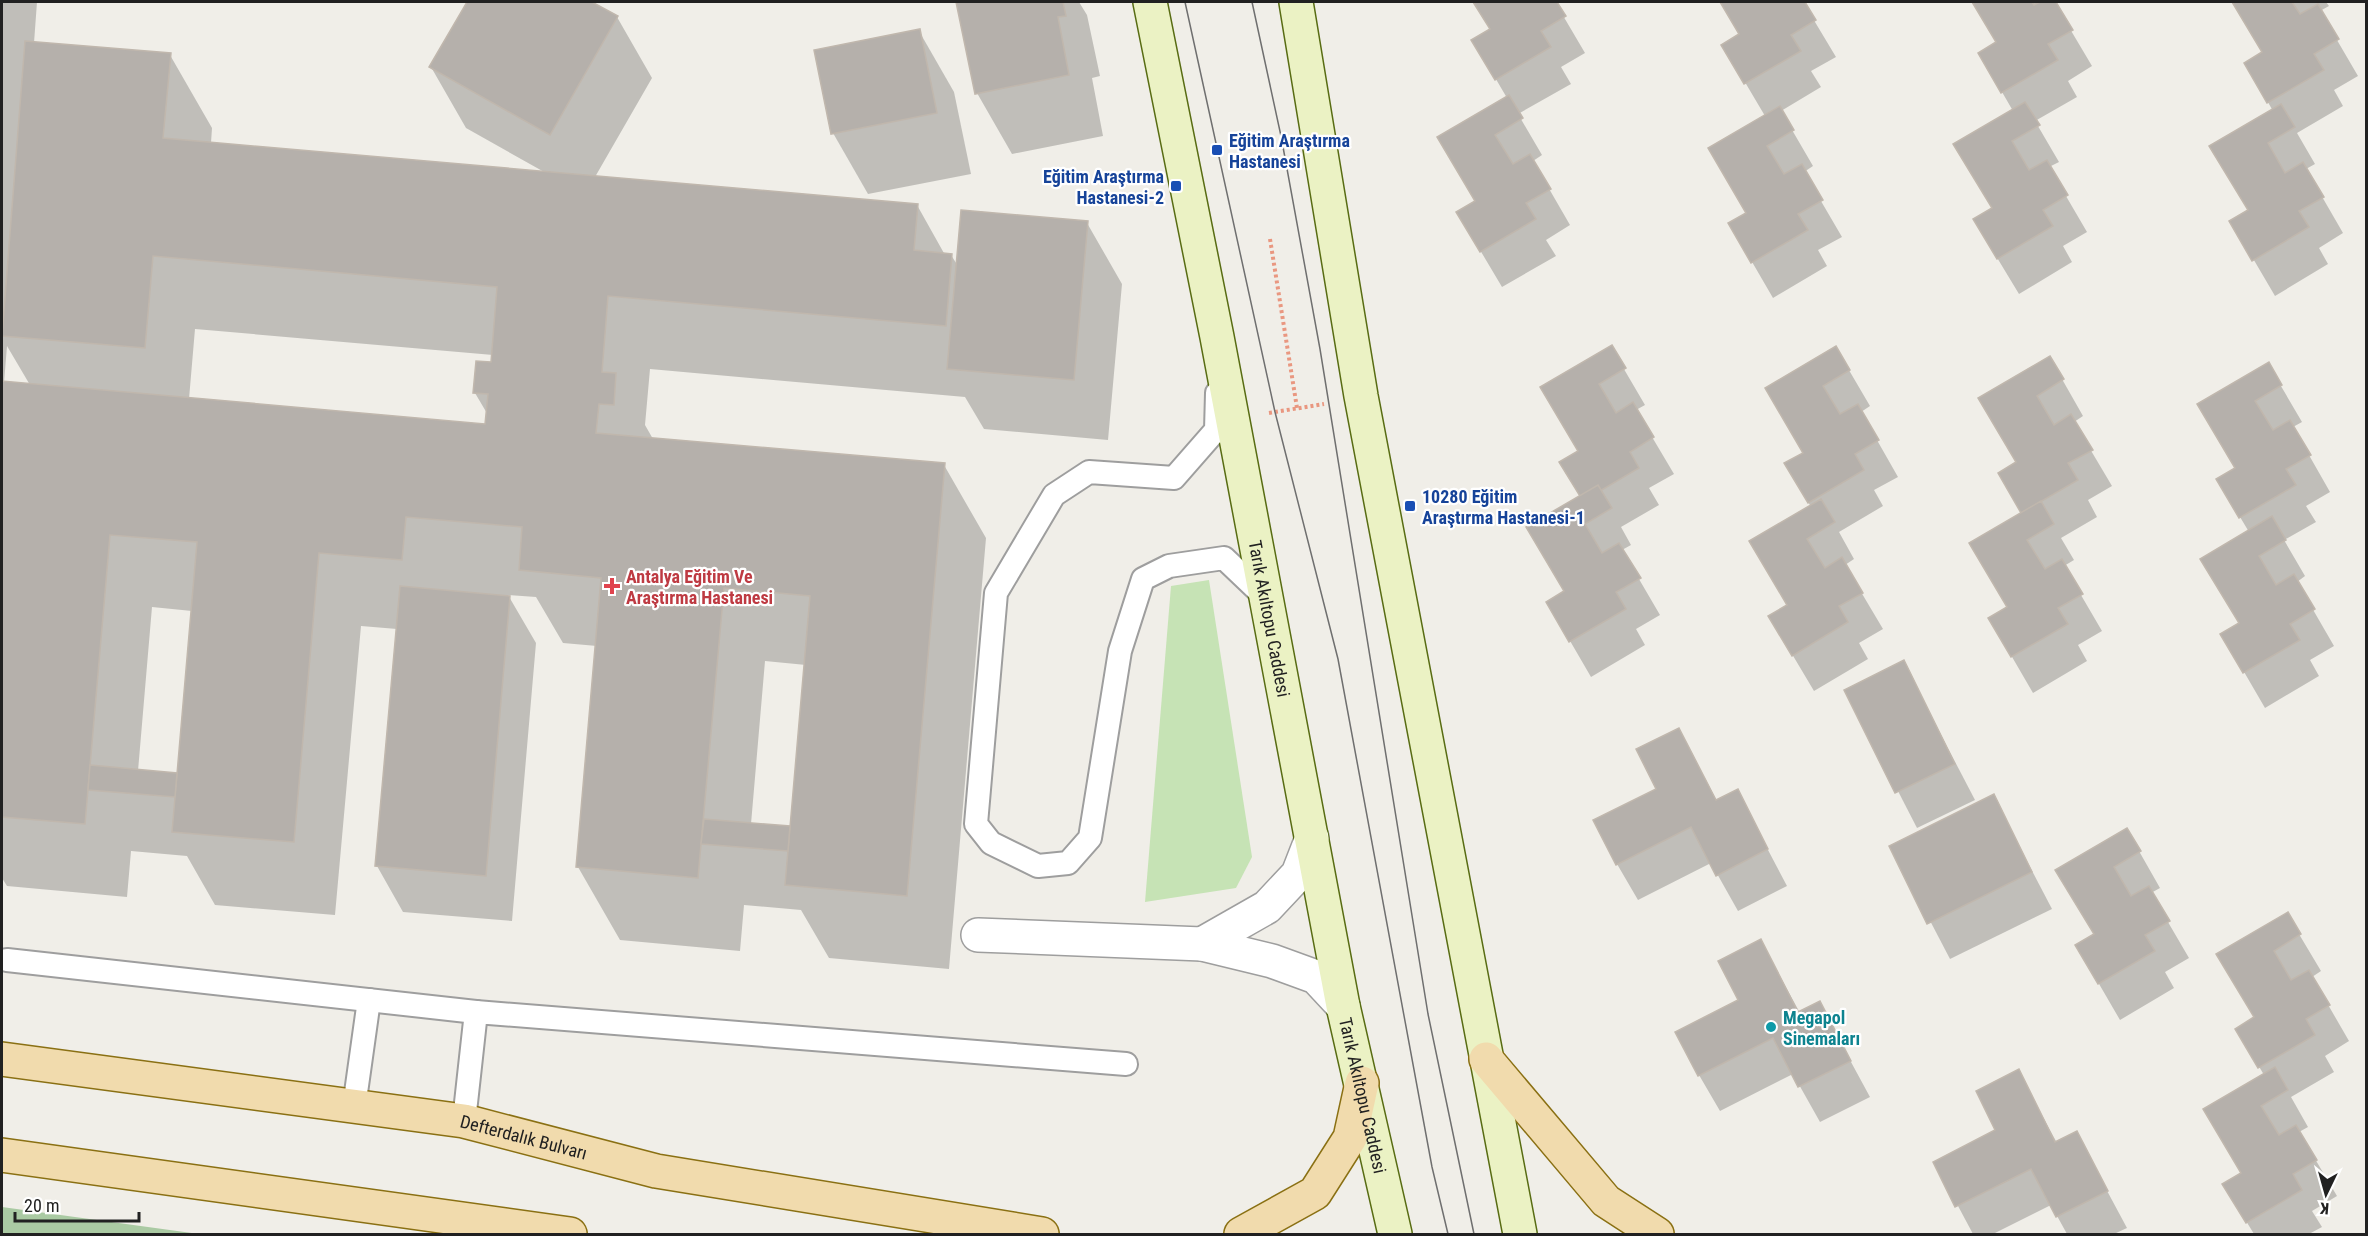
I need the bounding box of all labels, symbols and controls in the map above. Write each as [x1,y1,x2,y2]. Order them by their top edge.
place label: Eğitim Araştırma Hastanesi [1229,130,1350,172]
marker: Eğitim Araştırma Hastanesi [1210,143,1224,157]
place label: Eğitim Araştırma Hastanesi-2 [1043,166,1164,208]
marker: Eğitim Araştırma Hastanesi-2 [1169,179,1183,193]
place label: 10280 Eğitim Araştırma Hastanesi-1 [1422,486,1585,528]
marker: 10280 Eğitim Araştırma Hastanesi-1 [1403,499,1417,513]
street label: Tarık Akıltopu Caddesi [1245,538,1295,699]
place label: Antalya Eğitim Ve Araştırma Hastanesi [626,566,773,608]
marker: Antalya Eğitim Ve Araştırma Hastanesi [603,577,621,595]
place label: Megapol Sinemaları [1783,1007,1860,1049]
street label: Tarık Akıltopu Caddesi [1335,1015,1391,1175]
marker: Megapol Sinemaları [1764,1020,1778,1034]
street label: Defterdalık Bulvarı [458,1110,590,1163]
north arrow [2296,1164,2356,1224]
scale bar [15,1185,140,1223]
text: 20 m [24,1195,59,1216]
text: K [2319,1199,2330,1218]

